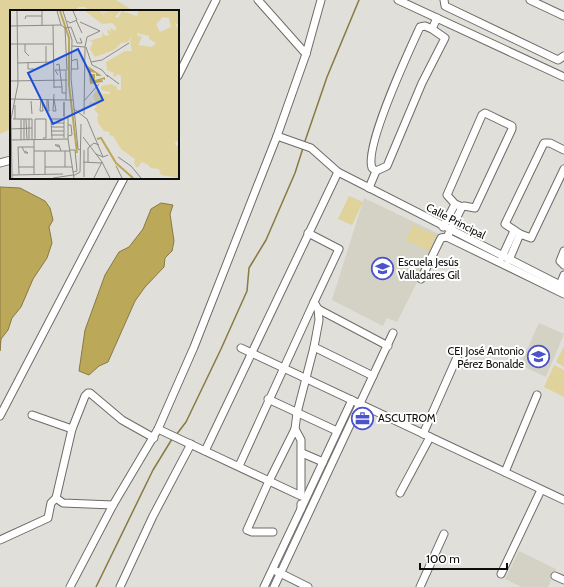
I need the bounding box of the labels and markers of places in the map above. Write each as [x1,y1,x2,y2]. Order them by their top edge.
school or university icon: Escuela Jesús Valladares Gil [370,255,396,281]
place label: Escuela Jesús Valladares Gil [398,255,460,282]
place label: CEI José Antonio Pérez Bonalde [447,344,524,371]
school or university icon: CEI José Antonio Pérez Bonalde [526,344,552,370]
office icon: ASCUTROM [349,405,375,431]
place label: ASCUTROM [378,411,436,425]

